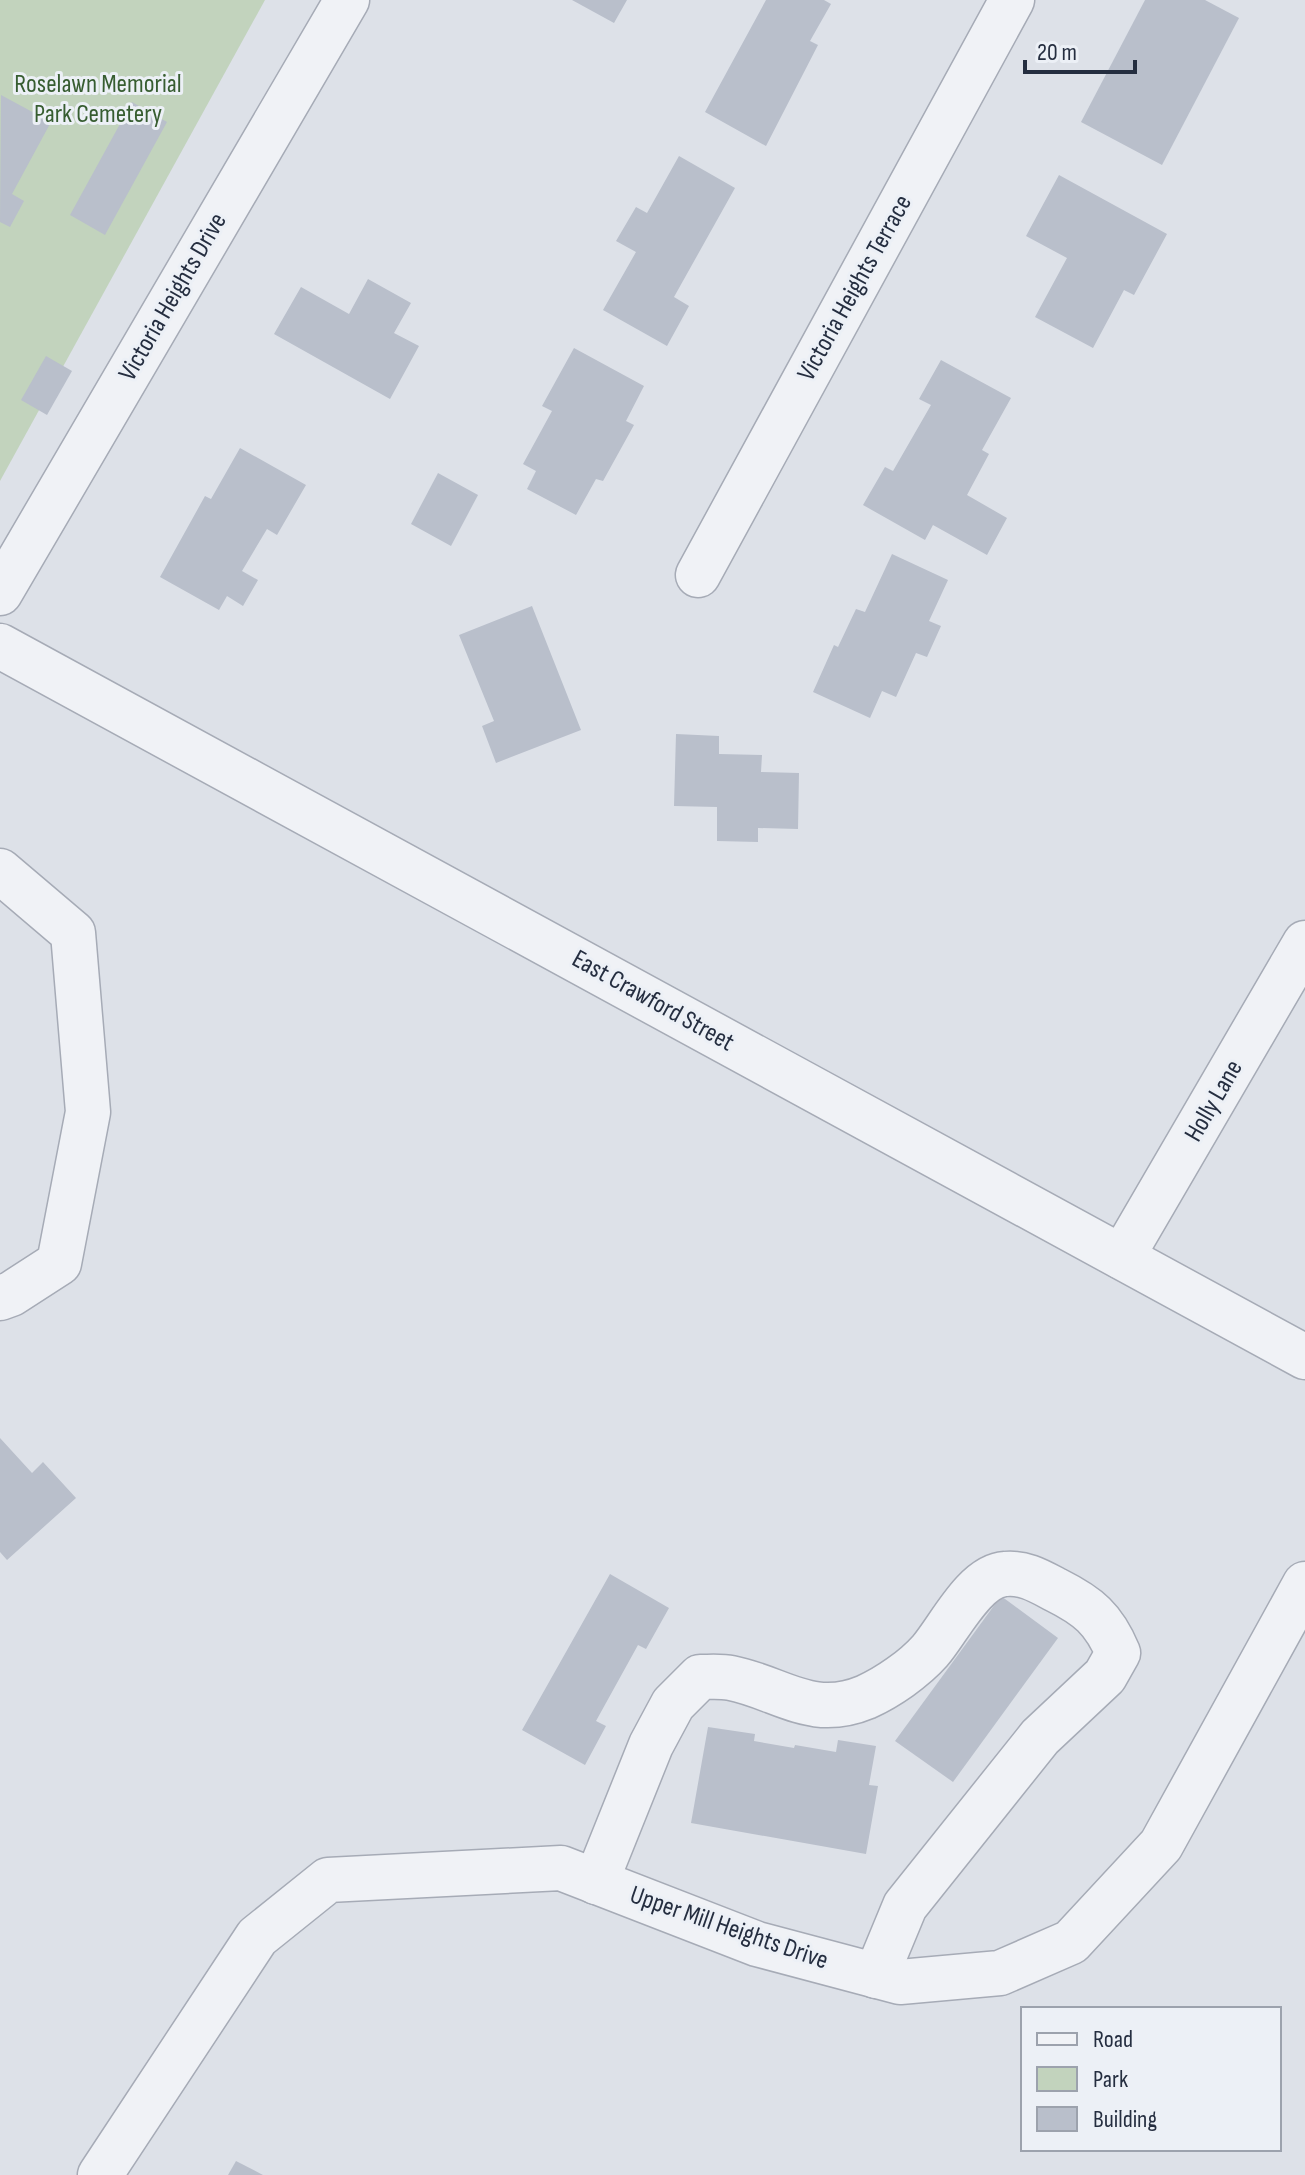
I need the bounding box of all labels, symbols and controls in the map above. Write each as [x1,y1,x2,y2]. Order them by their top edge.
scale bar [1025,24,1135,74]
text: 20 m [1037,38,1077,67]
park label: Roselawn Memorial Park Cemetery [14,69,182,130]
street label: Victoria Heights Terrace [791,190,919,386]
street label: Victoria Heights Drive [112,208,234,386]
street label: East Crawford Street [567,944,739,1058]
street label: Holly Lane [1178,1055,1250,1147]
street label: Upper Mill Heights Drive [626,1880,832,1976]
legend [1021,2007,1281,2151]
text: Road [1093,2025,1133,2054]
text: Park [1093,2065,1128,2094]
text: Building [1093,2105,1157,2134]

